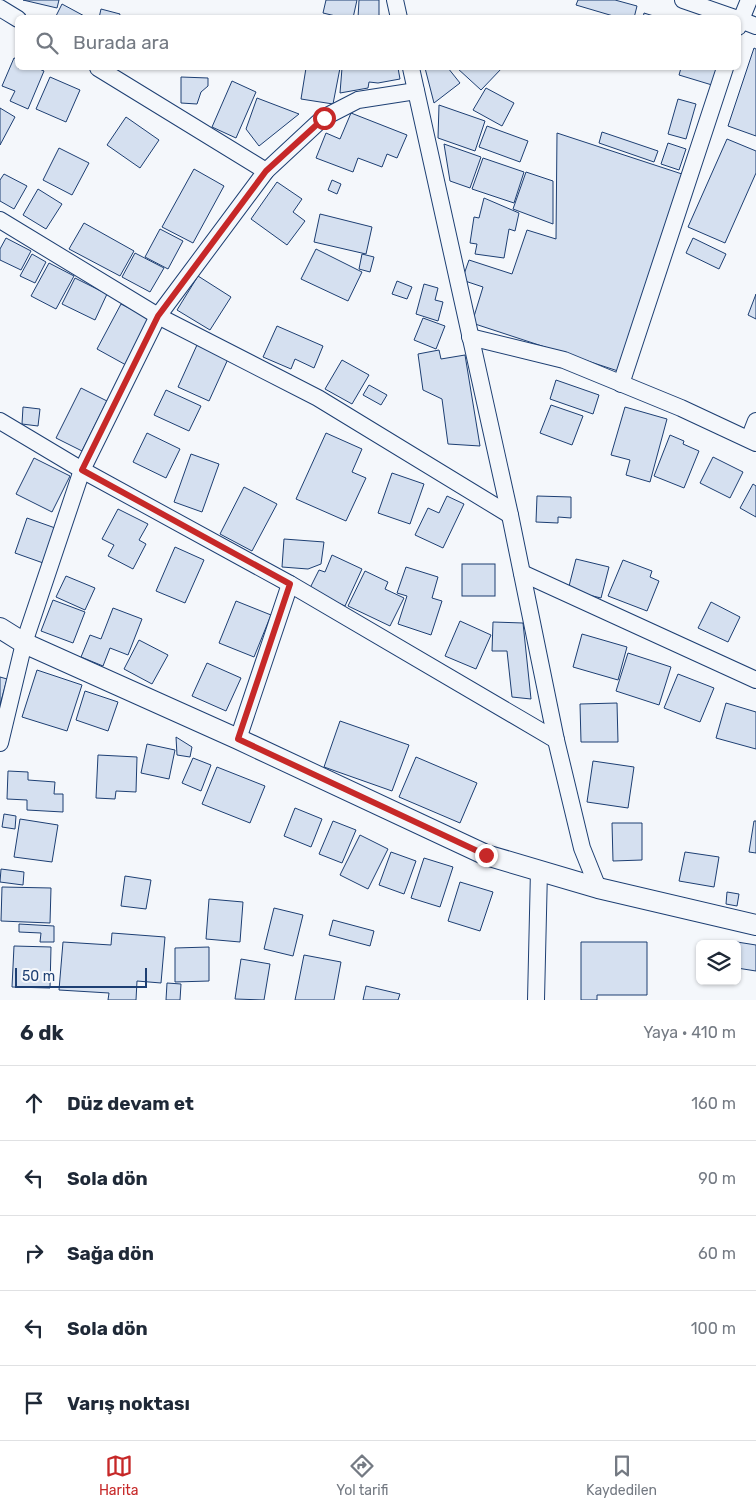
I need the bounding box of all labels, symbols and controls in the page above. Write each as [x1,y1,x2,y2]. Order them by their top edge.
search box [15,15,741,70]
icon: search [33,29,61,57]
text: Burada ara [73,31,169,54]
route start [313,107,336,130]
route end [475,844,498,867]
map controls [696,940,741,985]
button: layers [696,940,741,985]
scale bar [15,965,148,988]
text: 50 m [22,968,55,985]
text: 6 dk [20,1020,64,1045]
text: Yaya · 410 m [643,1023,736,1042]
icon: ahead [20,1089,48,1117]
text: Düz devam et [67,1092,194,1115]
text: 160 m [691,1094,736,1113]
icon: left [20,1164,48,1192]
text: Sola dön [67,1167,148,1190]
text: 90 m [698,1169,736,1188]
icon: right [20,1239,48,1267]
text: Sağa dön [67,1242,154,1265]
text: 60 m [698,1244,736,1263]
icon: left [20,1314,48,1342]
text: Sola dön [67,1317,148,1340]
text: 100 m [691,1319,736,1338]
icon: arrive [20,1389,48,1417]
text: Varış noktası [67,1392,190,1415]
tab: Harita [99,1452,139,1499]
tab: Yol tarifi [336,1452,388,1499]
tab: Kaydedilen [586,1452,657,1499]

